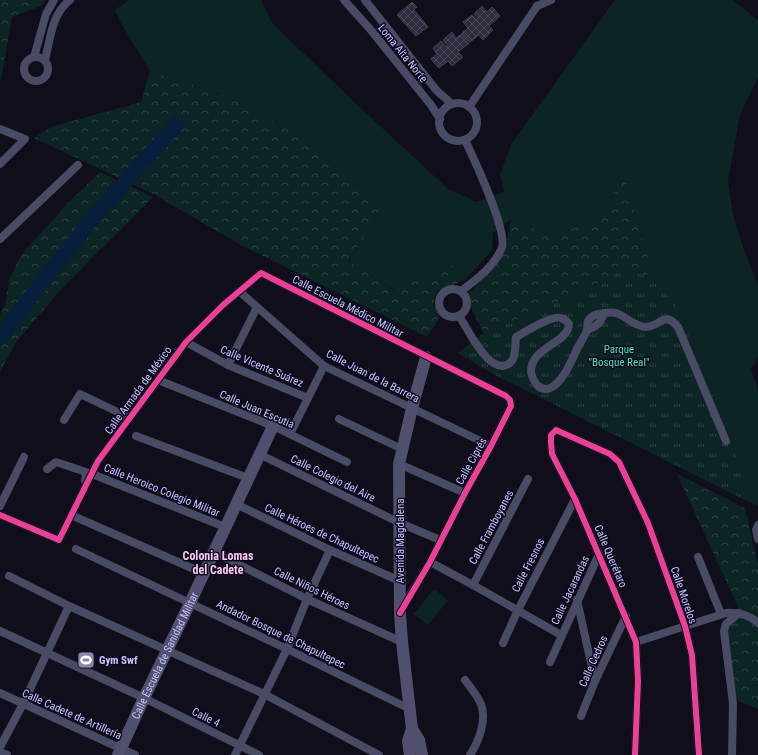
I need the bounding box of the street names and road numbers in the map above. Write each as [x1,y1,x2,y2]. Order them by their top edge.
street label: Loma Alta Norte [375,22,430,85]
street label: Calle Escuela Médico Militar [290,273,406,340]
street label: Calle Armada de México [102,343,175,437]
street label: Calle Vicente Suárez [218,343,305,390]
street label: Calle Juan de la Barrera [324,347,422,406]
street label: Calle Juan Escutia [217,388,296,431]
street label: Calle Ciprés [453,435,490,487]
street label: Calle Colegio del Aire [288,452,377,505]
street label: Calle Heroico Colegio Militar [102,461,222,520]
street label: Calle Framboyanes [466,488,516,567]
street label: Avenida Magdalena [394,499,407,583]
street label: Calle Héroes de Chapultepec [262,501,381,566]
street label: Calle Querétaro [591,523,630,590]
street label: Calle Fresnos [509,536,548,594]
street label: Calle Jacarandas [549,554,592,627]
street label: Calle Niños Héroes [272,564,352,612]
street label: Calle Morelos [668,565,699,625]
street label: Calle Escuela de Sanidad Militar [129,590,201,721]
street label: Andador Bosque de Chapultepec [214,598,347,671]
street label: Calle Cedros [576,633,611,689]
street label: Calle Cadete de Artillería [20,687,124,742]
street label: Calle 4 [190,705,222,730]

